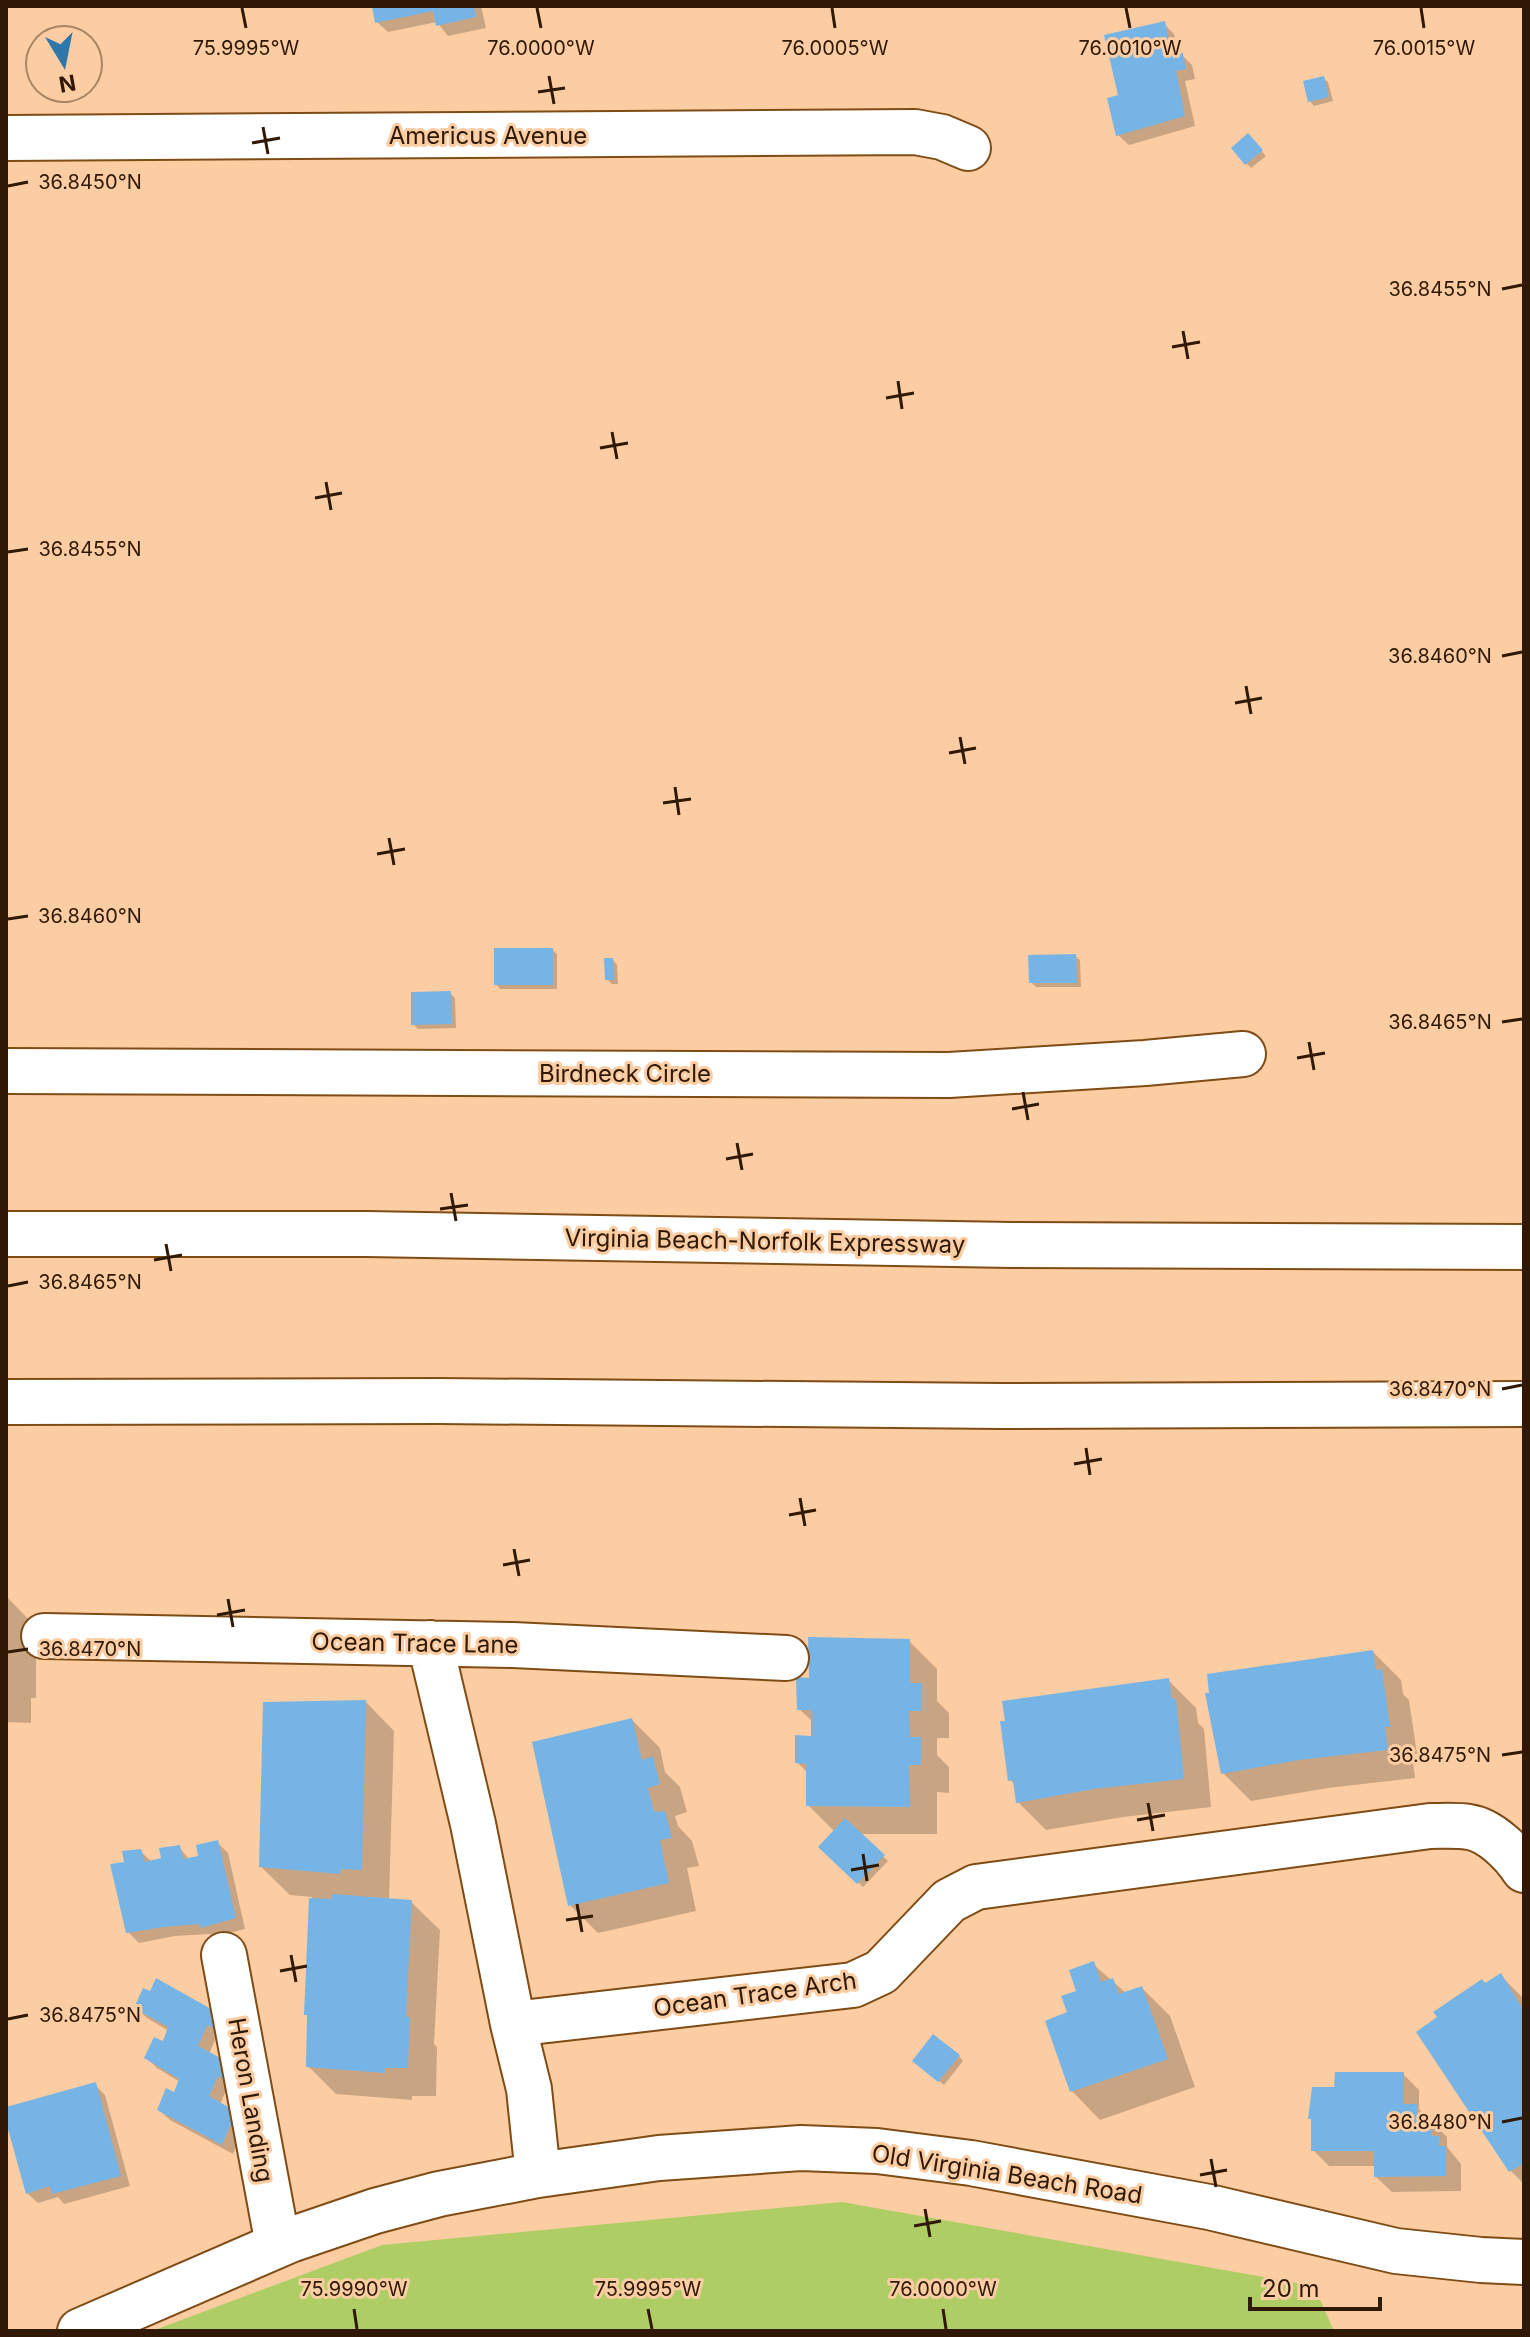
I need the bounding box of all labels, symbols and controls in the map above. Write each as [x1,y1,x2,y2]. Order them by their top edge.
north arrow [24,24,104,104]
text: 75.9995°W [193,36,300,60]
text: 76.0000°W [487,36,595,60]
text: 76.0005°W [782,36,889,60]
text: 76.0010°W [1079,36,1182,60]
text: 76.0015°W [1373,36,1475,60]
text: N [57,69,78,98]
street label: Americus Avenue [389,121,587,150]
text: 36.8450°N [38,170,142,194]
text: 36.8455°N [1388,277,1492,301]
text: 36.8455°N [38,537,142,561]
text: 36.8460°N [1388,644,1492,668]
text: 36.8460°N [38,904,142,928]
text: 36.8465°N [1388,1010,1492,1034]
street label: Birdneck Circle [539,1059,711,1088]
street label: Virginia Beach-Norfolk Expressway [564,1223,966,1259]
text: 36.8465°N [38,1270,142,1294]
text: 36.8470°N [1389,1377,1491,1401]
street label: Ocean Trace Lane [311,1627,519,1659]
text: 36.8470°N [39,1637,141,1661]
text: 36.8475°N [1389,1743,1491,1767]
street label: Ocean Trace Arch [652,1965,858,2023]
text: 36.8475°N [39,2003,141,2027]
street label: Heron Landing [222,2016,280,2184]
text: 36.8480°N [1388,2110,1492,2134]
street label: Old Virginia Beach Road [870,2138,1144,2210]
scale bar [1250,2261,1380,2311]
text: 20 m [1262,2274,1320,2303]
text: 75.9990°W [300,2277,408,2301]
text: 75.9995°W [595,2277,702,2301]
text: 76.0000°W [889,2277,997,2301]

